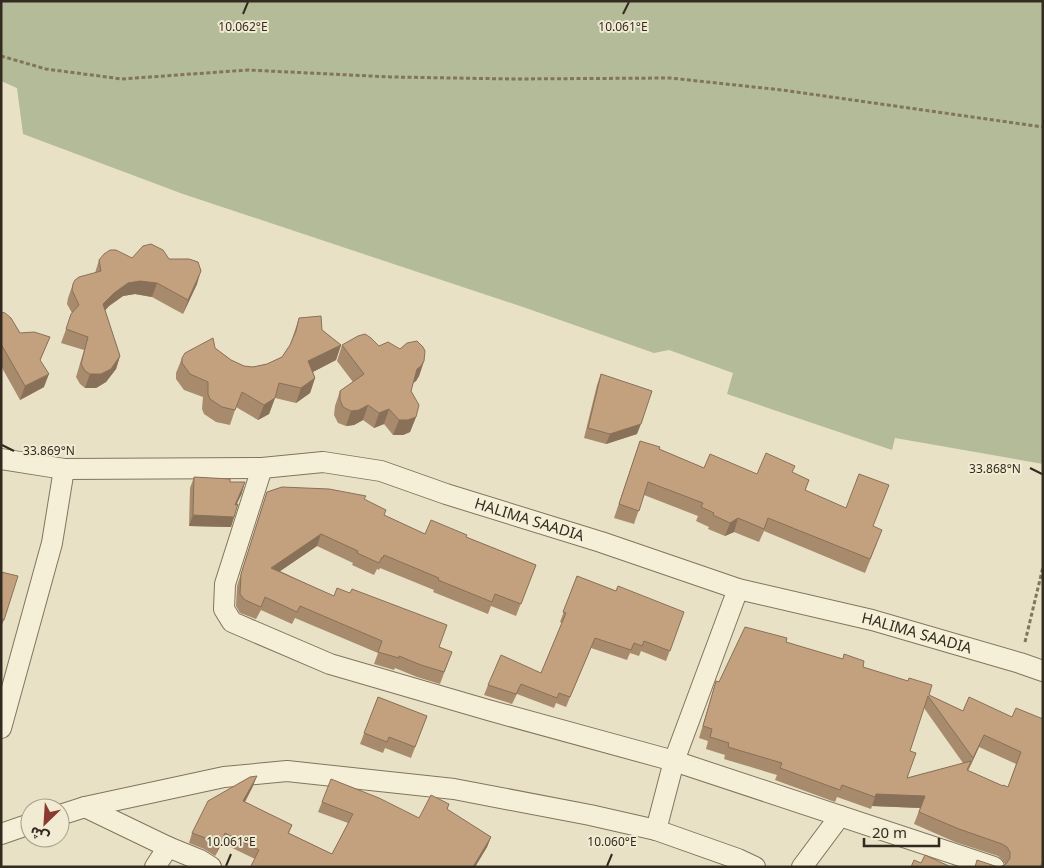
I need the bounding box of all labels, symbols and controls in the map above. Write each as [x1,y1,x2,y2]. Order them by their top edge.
text: 10.062°E [218,15,268,40]
text: 10.061°E [598,15,648,40]
text: 33.869°N [23,439,75,464]
text: 33.868°N [969,457,1021,482]
street label: HALIMA SAADIA [470,488,589,552]
street label: HALIMA SAADIA [858,602,976,664]
north arrow [20,798,70,848]
scale bar [864,816,939,848]
text: ش [25,817,55,852]
text: 20 m [872,817,907,849]
text: 10.061°E [206,830,256,855]
text: 10.060°E [587,830,637,855]

